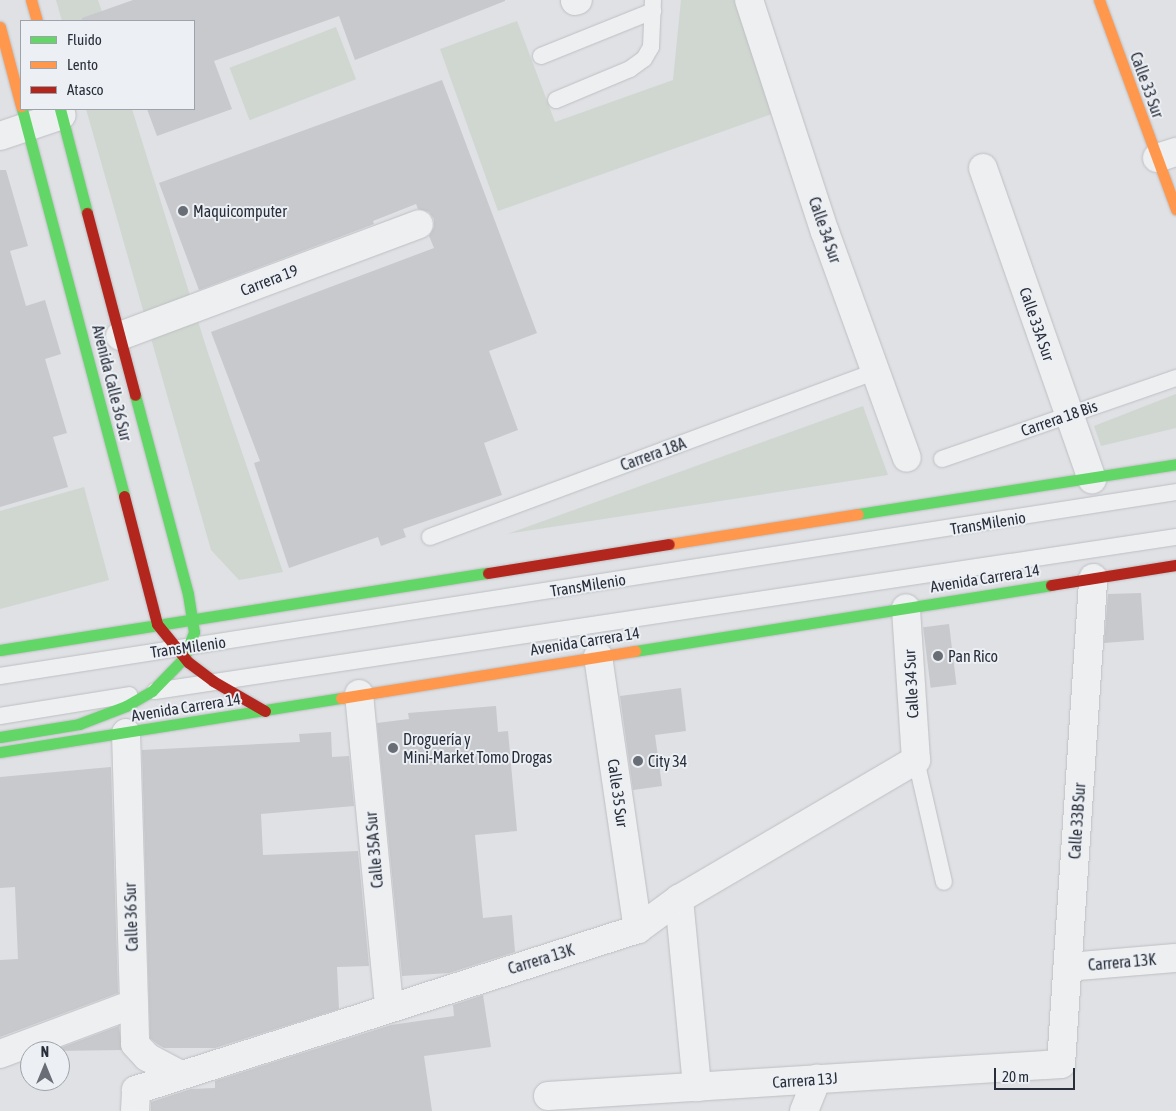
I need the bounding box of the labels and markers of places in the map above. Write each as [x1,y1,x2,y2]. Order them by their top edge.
place label: Maquicomputer [193,201,287,221]
marker: Maquicomputer [177,205,189,217]
place label: Pan Rico [948,646,998,666]
marker: Pan Rico [932,650,944,662]
place label: Droguería y Mini-Market Tomo Drogas [403,729,552,767]
marker: Droguería y Mini-Market Tomo Drogas [387,742,399,754]
place label: City 34 [648,751,687,771]
marker: City 34 [632,755,644,767]

